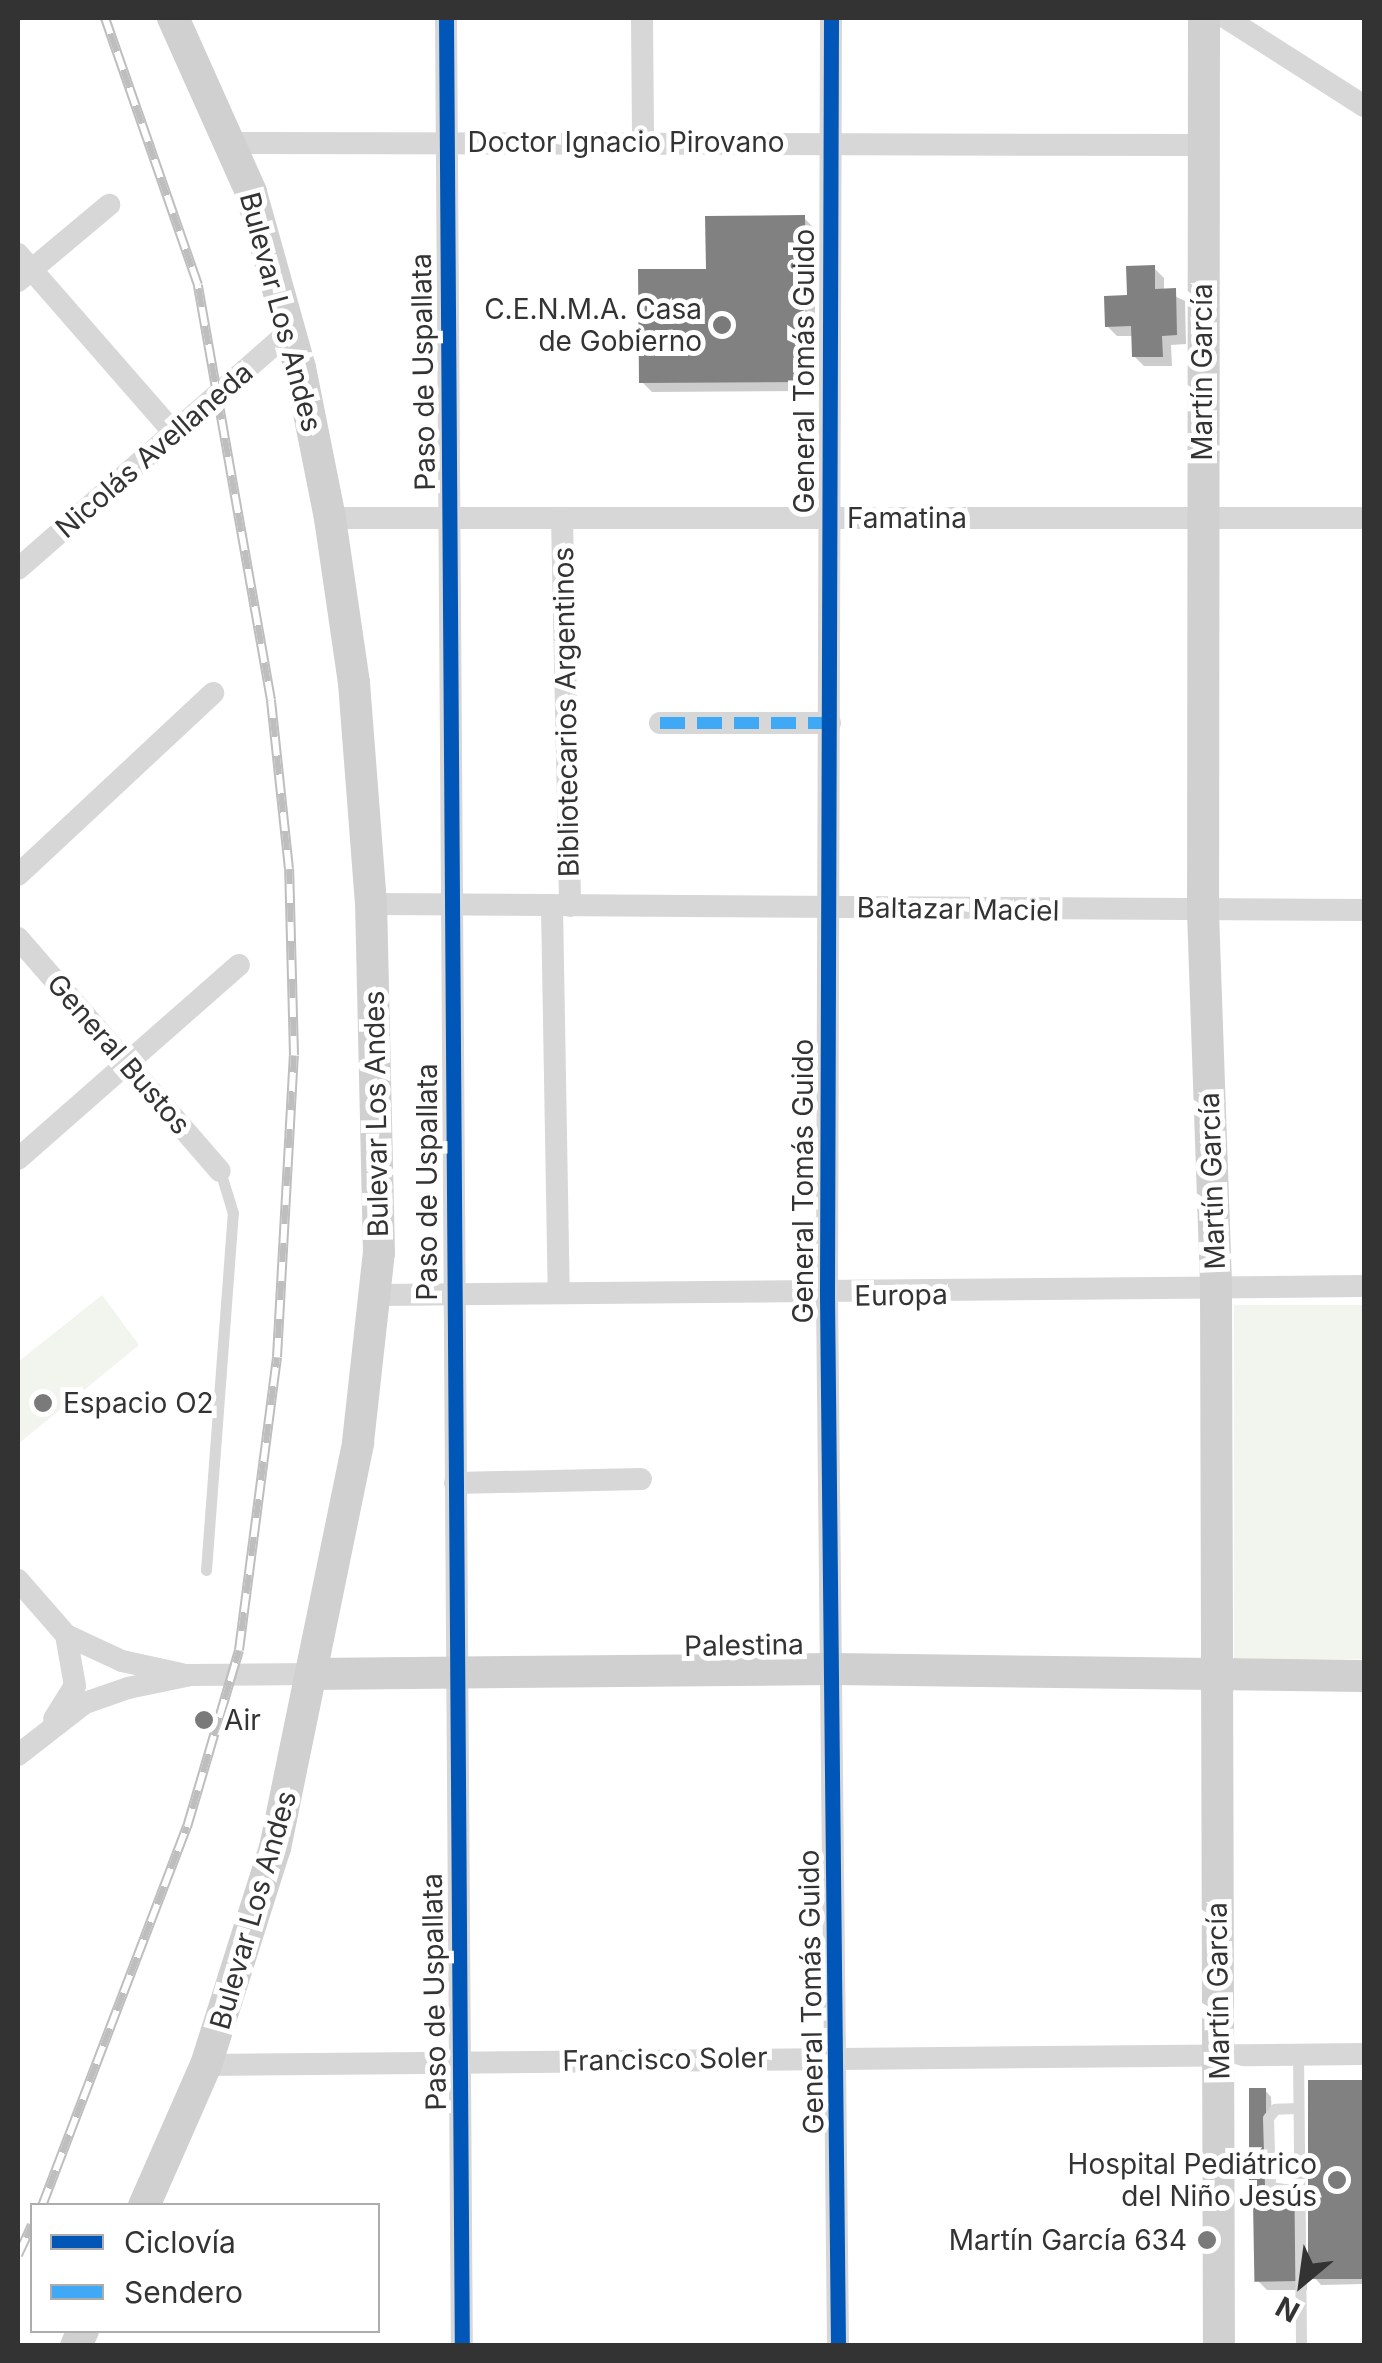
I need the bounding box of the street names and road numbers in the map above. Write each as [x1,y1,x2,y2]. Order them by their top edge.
street label: Doctor Ignacio Pirovano [467,125,785,159]
street label: Bulevar Los Andes [233,189,329,435]
street label: General Tomás Guido [787,229,821,513]
street label: Paso de Uspallata [404,253,442,491]
street label: Martín García [1185,283,1219,461]
street label: Nicolás Avellaneda [49,355,259,545]
street label: Famatina [847,501,967,535]
street label: Bibliotecarios Argentinos [546,546,586,878]
street label: Baltazar Maciel [856,890,1060,928]
street label: General Bustos [40,967,198,1141]
street label: Bulevar Los Andes [357,990,395,1238]
street label: General Tomás Guido [786,1039,820,1323]
street label: Paso de Uspallata [410,1063,444,1301]
street label: Martín García [1192,1092,1232,1270]
street label: Europa [854,1277,948,1313]
street label: Palestina [684,1627,804,1663]
street label: Bulevar Los Andes [203,1787,303,2033]
street label: General Tomás Guido [792,1849,830,2135]
street label: Paso de Uspallata [415,1873,453,2111]
street label: Martín García [1200,1902,1236,2080]
street label: Francisco Soler [562,2040,768,2078]

